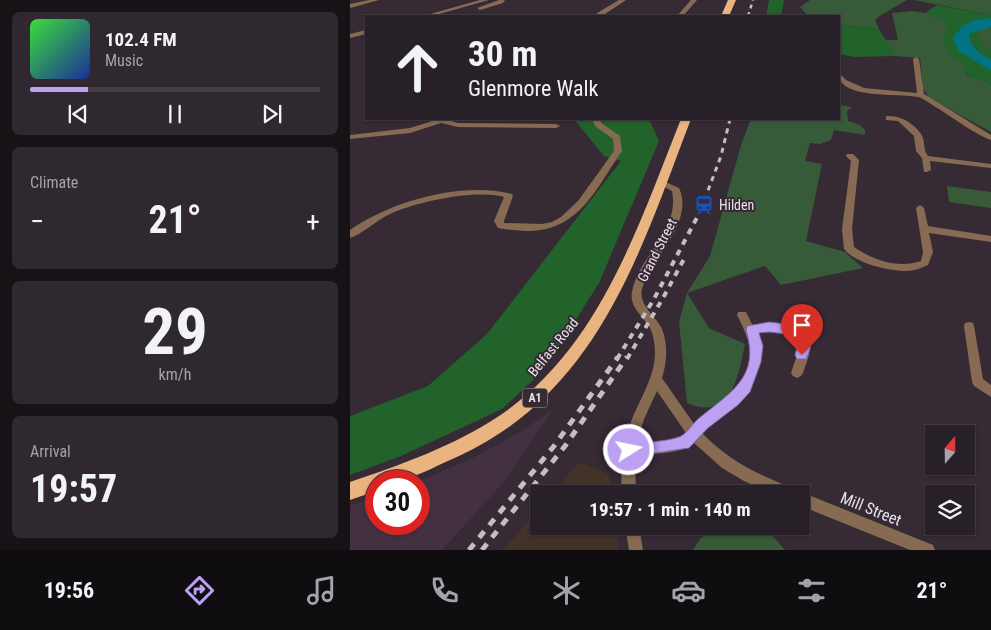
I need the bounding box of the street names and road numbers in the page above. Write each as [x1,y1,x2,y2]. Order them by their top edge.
street label: Grand Street [634,216,680,284]
street label: Belfast Road [525,315,581,379]
road number: A1 [522,388,548,408]
street label: Mill Street [838,488,905,530]

